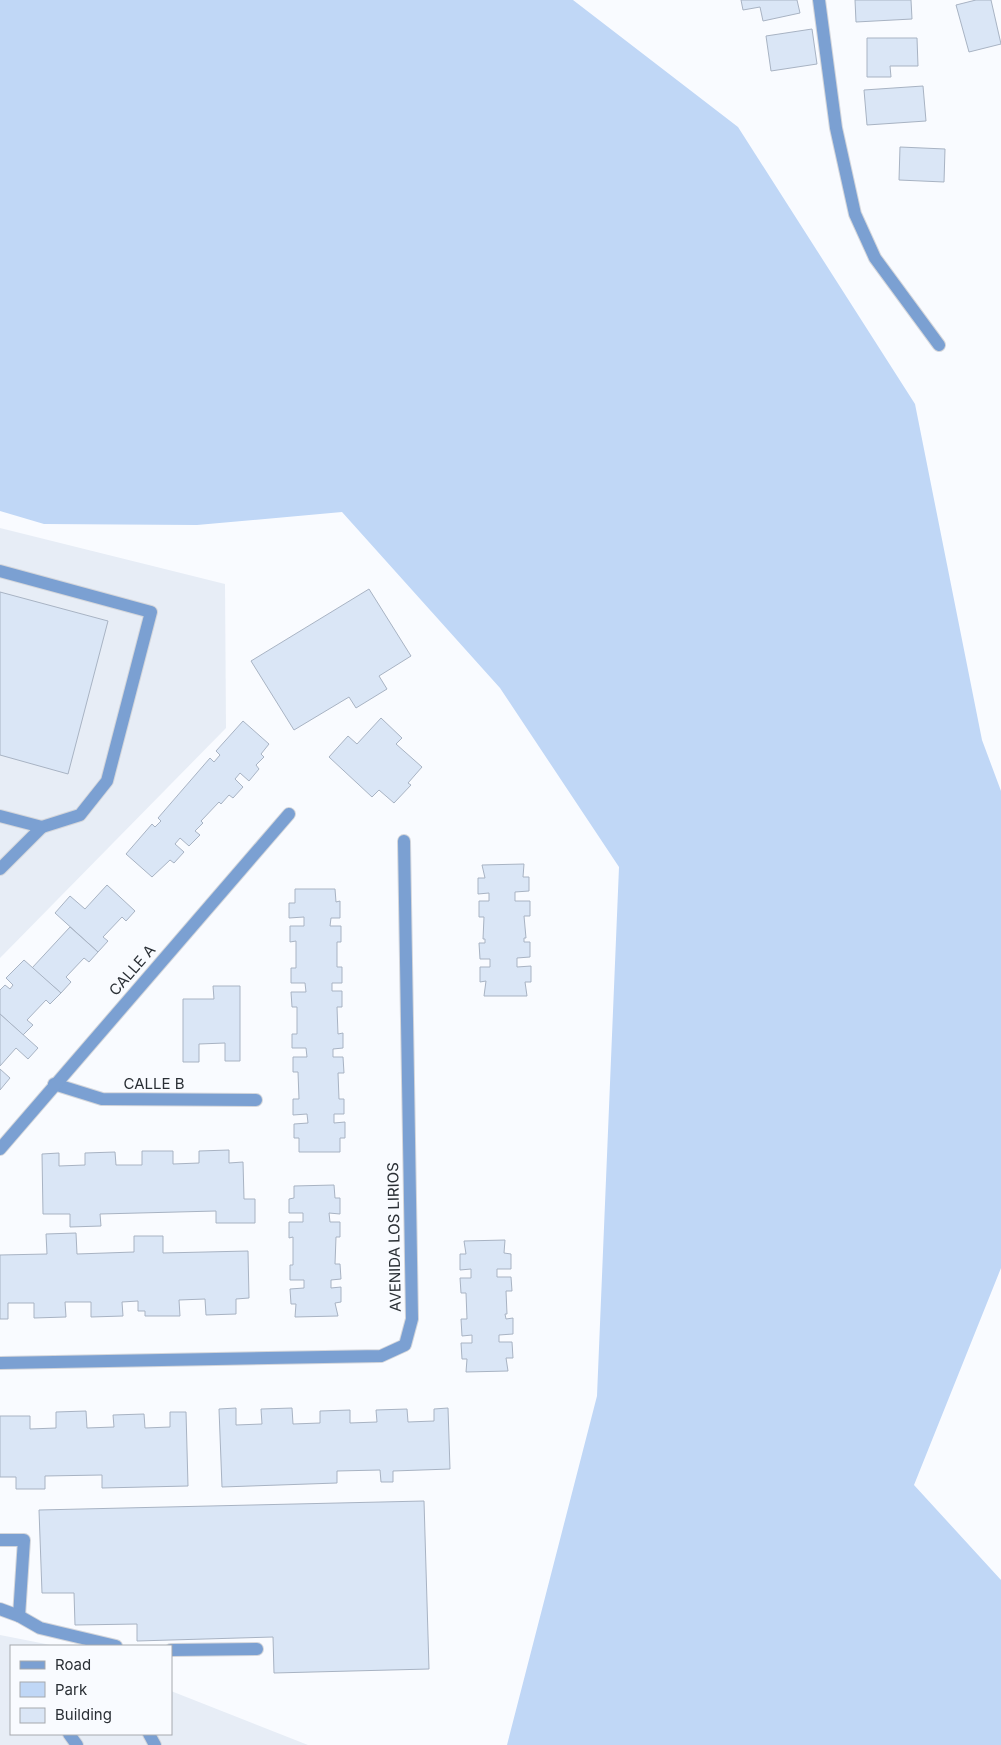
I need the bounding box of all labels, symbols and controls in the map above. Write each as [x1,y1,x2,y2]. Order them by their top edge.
street label: CALLE A [105,941,159,999]
street label: CALLE B [123,1074,185,1093]
street label: AVENIDA LOS LIRIOS [383,1162,405,1312]
legend [10,1645,172,1735]
text: Road [55,1655,91,1674]
text: Park [55,1680,88,1699]
text: Building [55,1705,112,1724]

